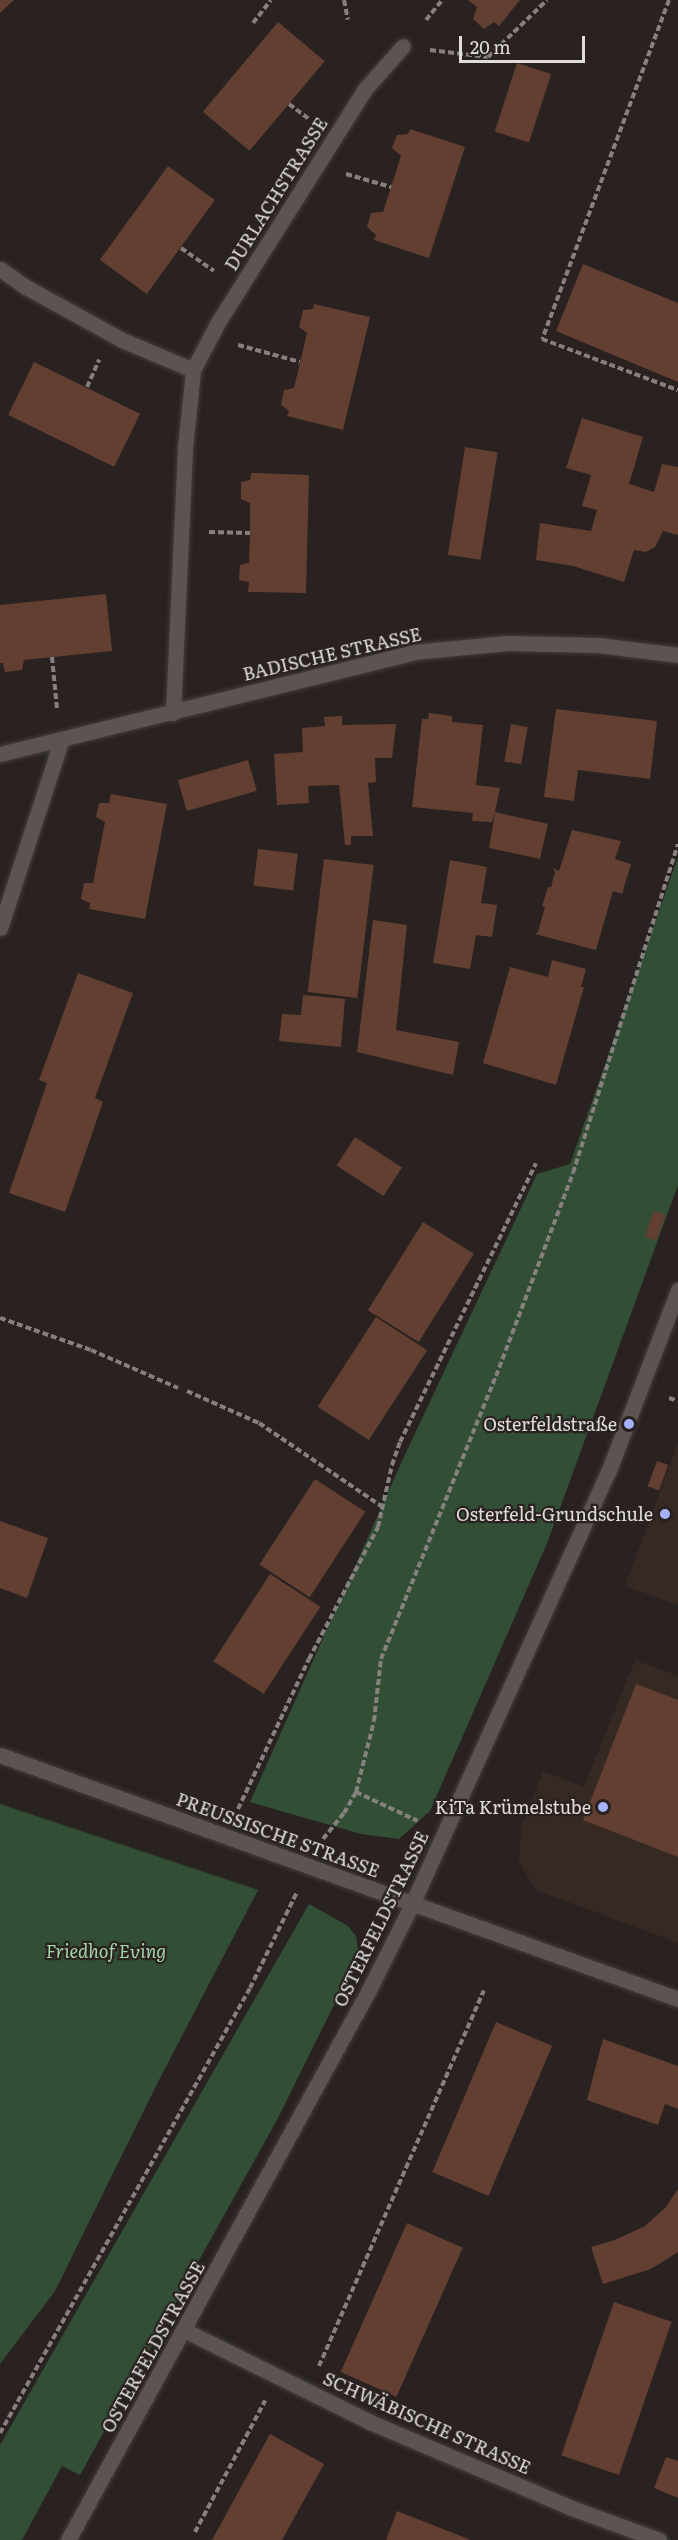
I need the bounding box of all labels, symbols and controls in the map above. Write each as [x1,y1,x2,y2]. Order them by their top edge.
scale bar [462,24,588,62]
text: 20 m [470,33,511,60]
street label: DURLACHSTRASSE [220,113,332,275]
street label: BADISCHE STRASSE [241,623,423,685]
place label: Osterfeldstraße [483,1413,617,1435]
marker: Osterfeldstraße [622,1417,636,1431]
place label: Osterfeld-Grundschule [456,1503,653,1525]
marker: Osterfeld-Grundschule [658,1507,672,1521]
street label: PREUSSISCHE STRASSE [173,1788,383,1882]
place label: KiTa Krümelstube [435,1796,591,1818]
marker: KiTa Krümelstube [596,1800,610,1814]
street label: OSTERFELDSTRASSE [329,1828,433,2010]
park label: Friedhof Eving [46,1940,166,1962]
street label: OSTERFELDSTRASSE [97,2258,209,2436]
street label: SCHWÄBISCHE STRASSE [320,2367,534,2479]

